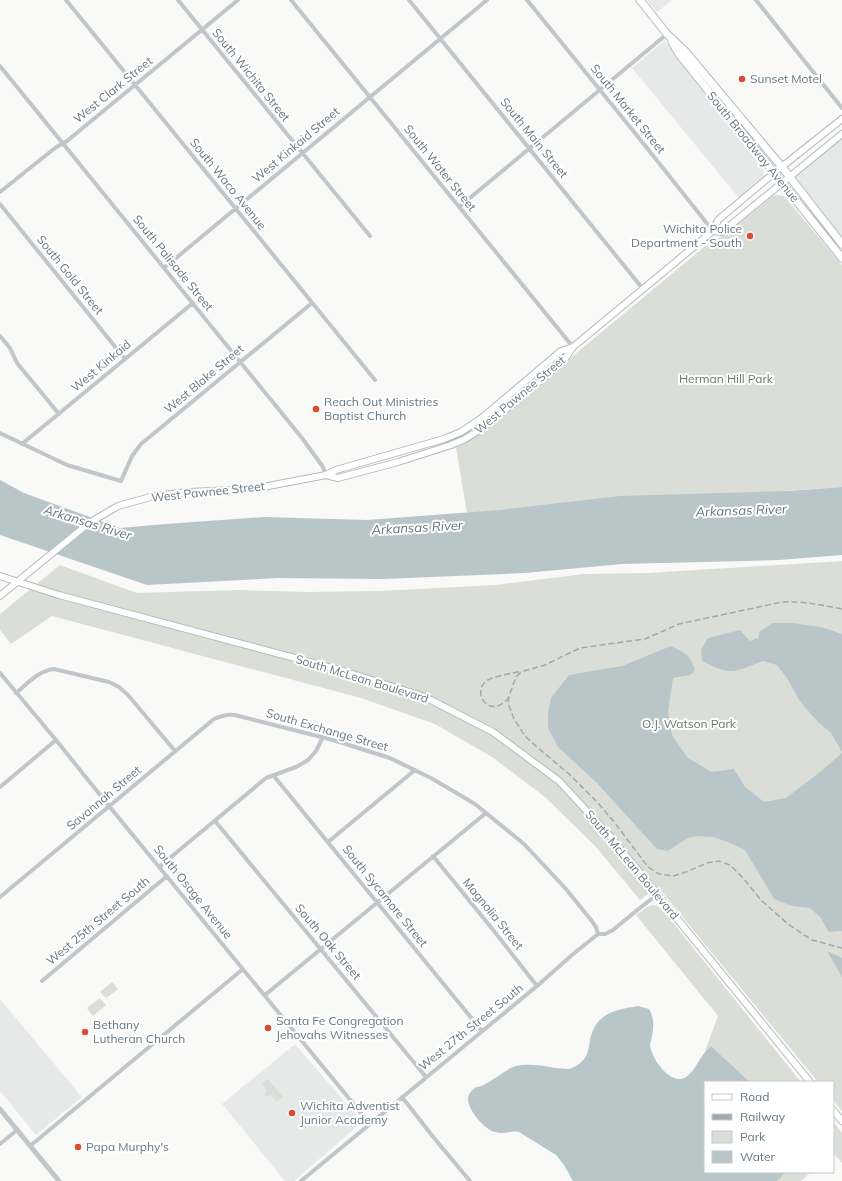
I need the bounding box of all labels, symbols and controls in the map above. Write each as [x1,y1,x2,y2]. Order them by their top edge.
street label: South Wichita Street [209,25,294,124]
street label: West Clark Street [70,53,155,126]
street label: South Market Street [588,61,669,156]
place label: Sunset Motel [750,71,822,86]
marker: Sunset Motel [737,74,747,84]
street label: South Broadway Avenue [704,88,803,205]
street label: South Main Street [497,94,571,181]
street label: West Kinkaid Street [249,104,342,186]
street label: South Water Street [401,121,480,214]
street label: South Waco Avenue [187,135,270,232]
street label: South Palisade Street [130,212,217,314]
place label: Wichita Police Department - South [631,221,742,250]
marker: Wichita Police Department - South [745,231,755,241]
street label: South Gold Street [34,232,107,317]
street label: West Kinkaid [68,336,134,395]
street label: West Blake Street [161,341,247,416]
street label: West Pawnee Street [471,352,568,437]
park label: Herman Hill Park [679,371,774,386]
place label: Reach Out Ministries Baptist Church [324,394,438,423]
marker: Reach Out Ministries Baptist Church [311,404,321,414]
street label: West Pawnee Street [151,478,265,505]
water label: Arkansas River [694,500,788,520]
water label: Arkansas River [41,501,135,543]
water label: Arkansas River [370,517,464,537]
street label: South McLean Boulevard [294,651,431,706]
street label: South Exchange Street [264,705,390,754]
park label: O.J. Watson Park [642,716,737,731]
street label: Savannah Street [63,762,144,833]
street label: South McLean Boulevard [582,807,683,923]
street label: South Osage Avenue [151,842,236,942]
street label: South Sycamore Street [340,842,431,950]
street label: West 25th Street South [43,873,152,968]
street label: Magnolia Street [460,875,527,953]
street label: South Oak Street [292,901,365,983]
street label: West 27th Street South [415,980,526,1073]
place label: Santa Fe Congregation Jehovahs Witnesses [276,1013,404,1042]
place label: Bethany Lutheran Church [93,1017,185,1046]
marker: Santa Fe Congregation Jehovahs Witnesses [263,1023,273,1033]
marker: Bethany Lutheran Church [80,1027,90,1037]
legend [704,1081,834,1173]
text: Road [740,1089,769,1104]
place label: Wichita Adventist Junior Academy [300,1098,400,1127]
marker: Wichita Adventist Junior Academy [287,1108,297,1118]
text: Railway [740,1109,786,1124]
text: Park [740,1129,766,1144]
place label: Papa Murphy's [86,1139,169,1154]
marker: Papa Murphy's [73,1142,83,1152]
text: Water [740,1149,776,1164]

